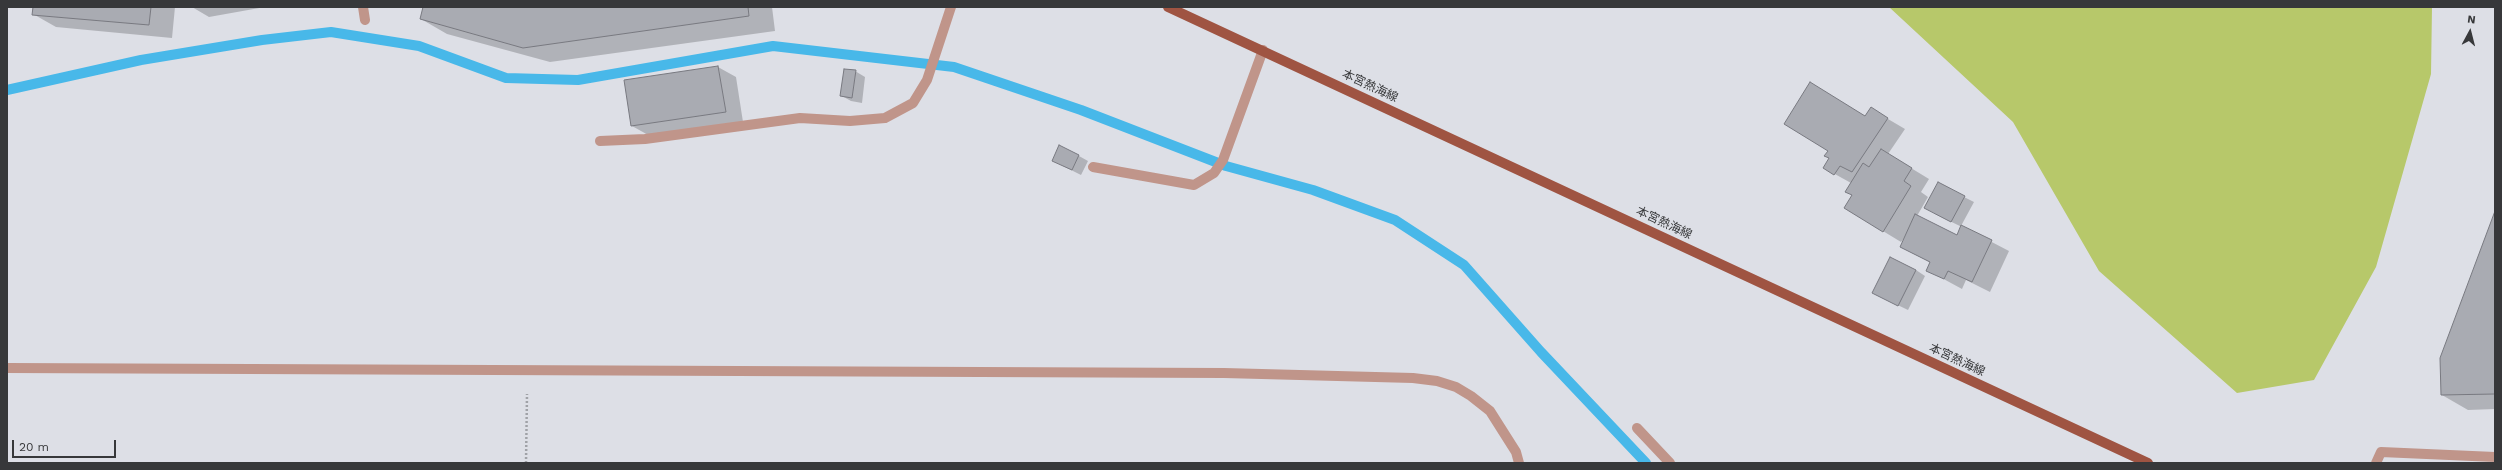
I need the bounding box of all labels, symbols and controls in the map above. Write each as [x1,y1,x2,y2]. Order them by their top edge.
north arrow [2450,12,2490,52]
text: N [2467,13,2476,27]
street label: 本宮熱海線 [1340,67,1400,105]
street label: 本宮熱海線 [1634,204,1694,242]
street label: 本宮熱海線 [1927,341,1987,379]
scale bar [14,432,118,458]
text: 20 m [19,440,49,454]

